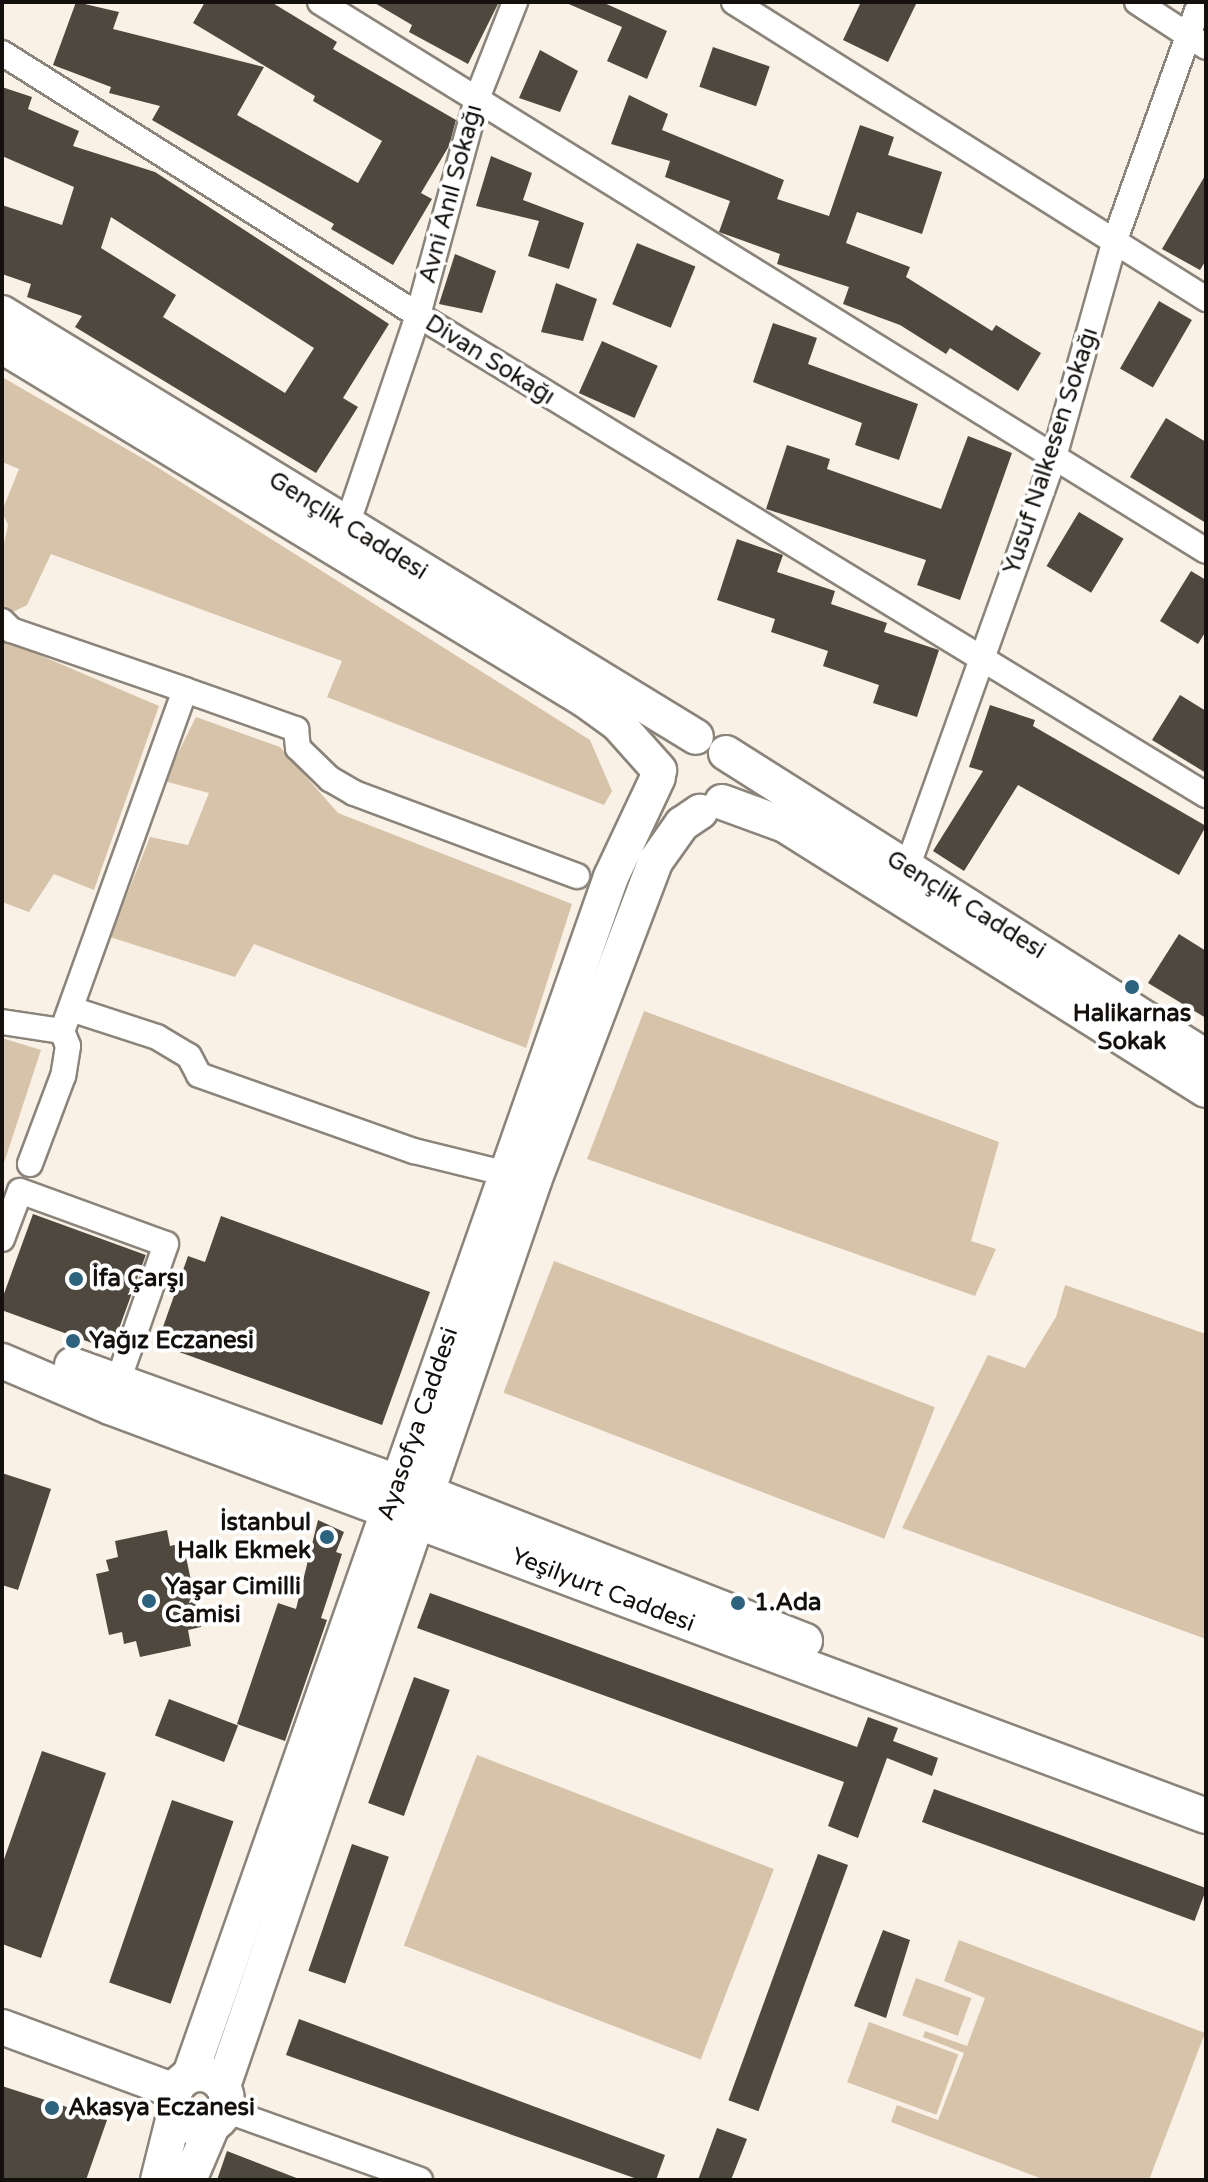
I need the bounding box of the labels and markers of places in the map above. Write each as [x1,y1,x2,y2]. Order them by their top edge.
marker: Halikarnas Sokak [1123,978,1141,996]
place label: Halikarnas Sokak [1073,1000,1191,1056]
place label: İfa Çarşı [92,1265,184,1293]
marker: İfa Çarşı [67,1270,85,1288]
place label: Yağız Eczanesi [89,1327,254,1355]
marker: Yağız Eczanesi [64,1332,82,1350]
place label: İstanbul Halk Ekmek [177,1509,311,1565]
marker: İstanbul Halk Ekmek [318,1528,336,1546]
place label: Yaşar Cimilli Camisi [165,1573,301,1629]
place label: 1.Ada [754,1589,822,1617]
marker: Yaşar Cimilli Camisi [140,1592,158,1610]
marker: 1.Ada [729,1594,747,1612]
place label: Akasya Eczanesi [68,2094,255,2122]
marker: Akasya Eczanesi [43,2099,61,2117]

